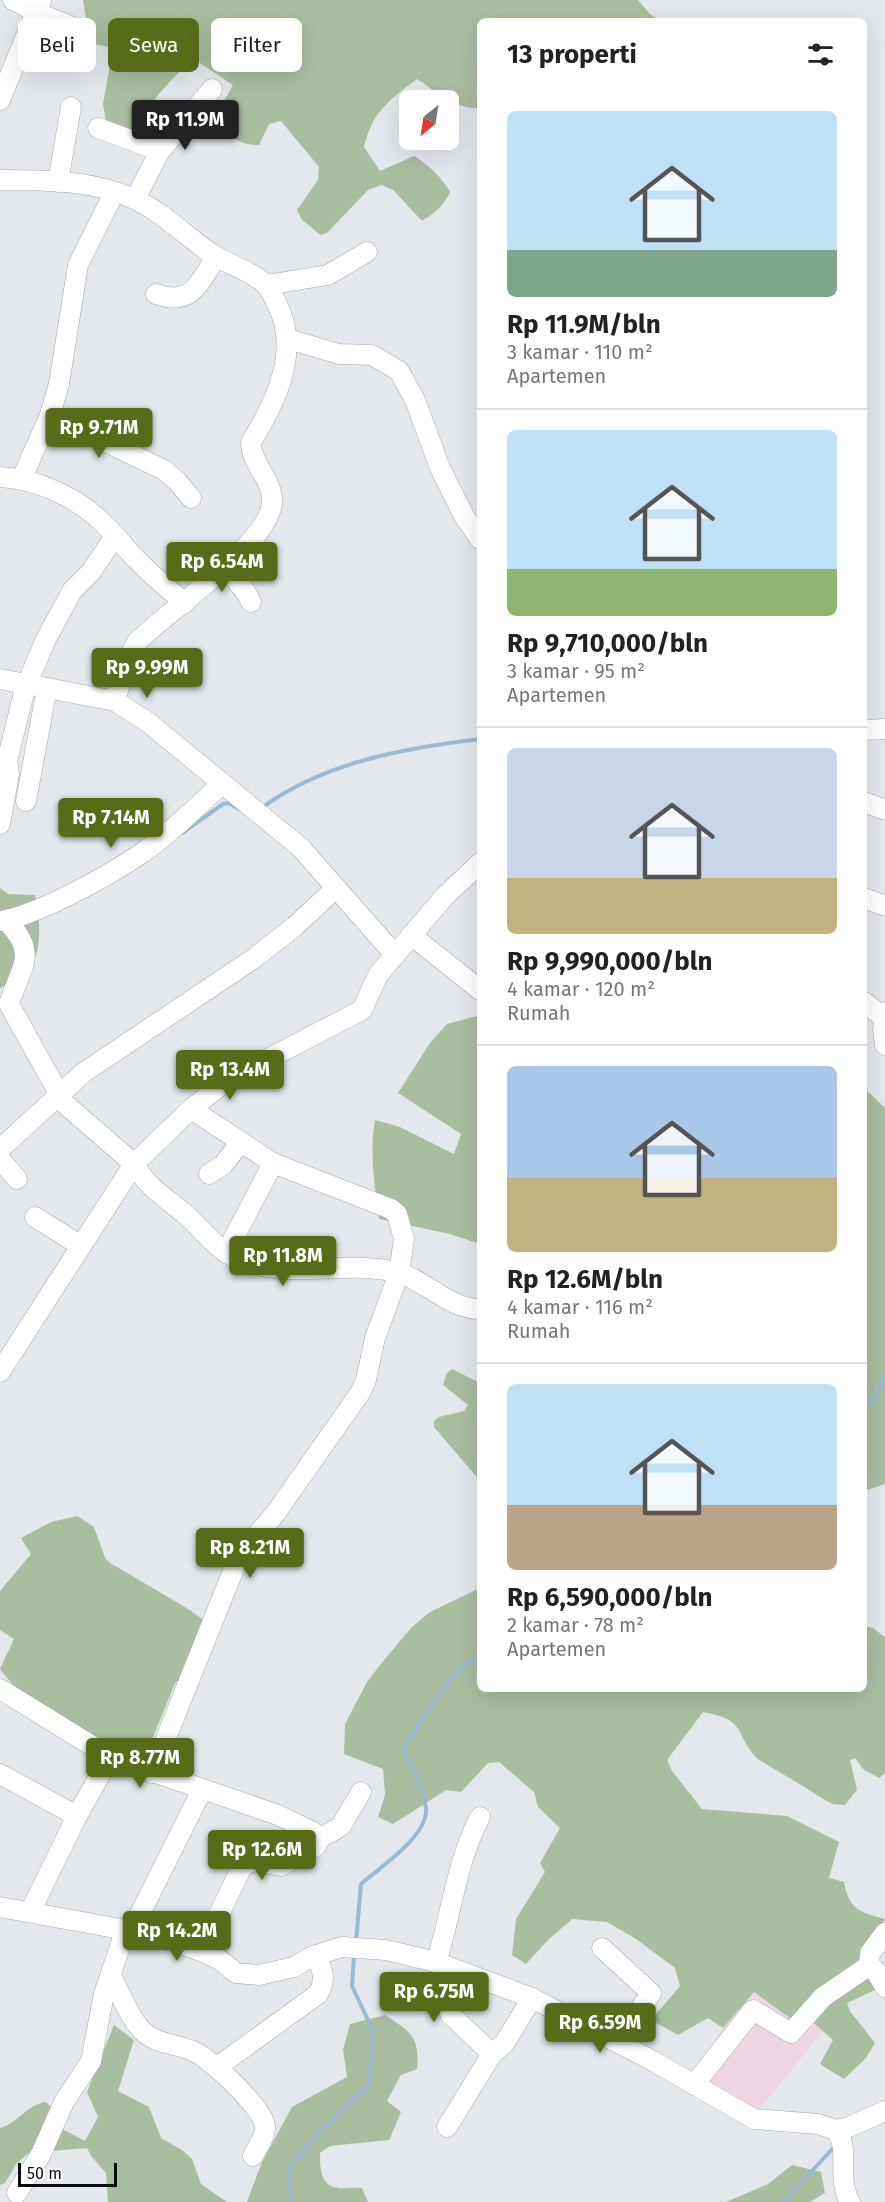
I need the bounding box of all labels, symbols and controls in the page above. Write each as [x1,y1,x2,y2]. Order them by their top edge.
chip: Beli [18,18,96,72]
chip: Sewa [108,18,199,72]
chip: Filter [211,18,302,72]
icon: filters [804,38,837,71]
text: 13 properti [507,39,637,70]
north arrow [399,90,459,150]
map controls [399,90,459,150]
pin: Rp 11.9M [123,100,247,151]
text: Rp 11.9M [146,107,224,131]
icon: home [618,150,726,258]
text: Rp 11.9M/bln [507,309,661,340]
text: 3 kamar · 110 m² [507,340,653,364]
text: Apartemen [507,364,606,388]
pin: Rp 9.71M [37,408,161,459]
text: Rp 9.71M [59,415,139,439]
icon: home [618,469,726,577]
pin: Rp 6.54M [160,542,284,593]
text: Rp 6.54M [180,549,264,573]
text: Rp 9,710,000/bln [507,628,708,659]
pin: Rp 9.99M [85,648,209,699]
text: Rp 9.99M [106,655,188,679]
text: 3 kamar · 95 m² [507,659,645,683]
text: Apartemen [507,683,606,707]
icon: home [618,787,726,895]
pin: Rp 7.14M [49,798,173,849]
text: Rp 7.14M [72,805,150,829]
text: Rp 9,990,000/bln [507,946,713,977]
text: 4 kamar · 120 m² [507,977,655,1001]
text: Rumah [507,1001,570,1025]
pin: Rp 13.4M [168,1050,292,1101]
text: Rp 13.4M [190,1057,270,1081]
icon: home [618,1105,726,1213]
pin: Rp 11.8M [221,1236,345,1287]
text: Rp 11.8M [243,1243,323,1267]
text: Rp 12.6M/bln [507,1264,663,1295]
text: 4 kamar · 116 m² [507,1295,653,1319]
text: Rumah [507,1319,570,1343]
icon: home [618,1423,726,1531]
pin: Rp 8.21M [188,1528,312,1579]
text: Rp 8.21M [210,1535,290,1559]
text: Rp 6,590,000/bln [507,1582,712,1613]
text: 2 kamar · 78 m² [507,1613,644,1637]
text: Apartemen [507,1637,606,1661]
pin: Rp 8.77M [78,1738,202,1789]
text: Rp 8.77M [100,1745,180,1769]
pin: Rp 12.6M [200,1830,324,1881]
text: Rp 12.6M [222,1837,302,1861]
pin: Rp 14.2M [115,1911,239,1962]
text: Rp 14.2M [137,1918,217,1942]
pin: Rp 6.75M [372,1972,496,2023]
text: Rp 6.75M [394,1979,474,2003]
pin: Rp 6.59M [538,2003,662,2054]
text: Rp 6.59M [559,2010,641,2034]
scale bar [18,2160,117,2188]
text: 50 m [27,2164,62,2183]

